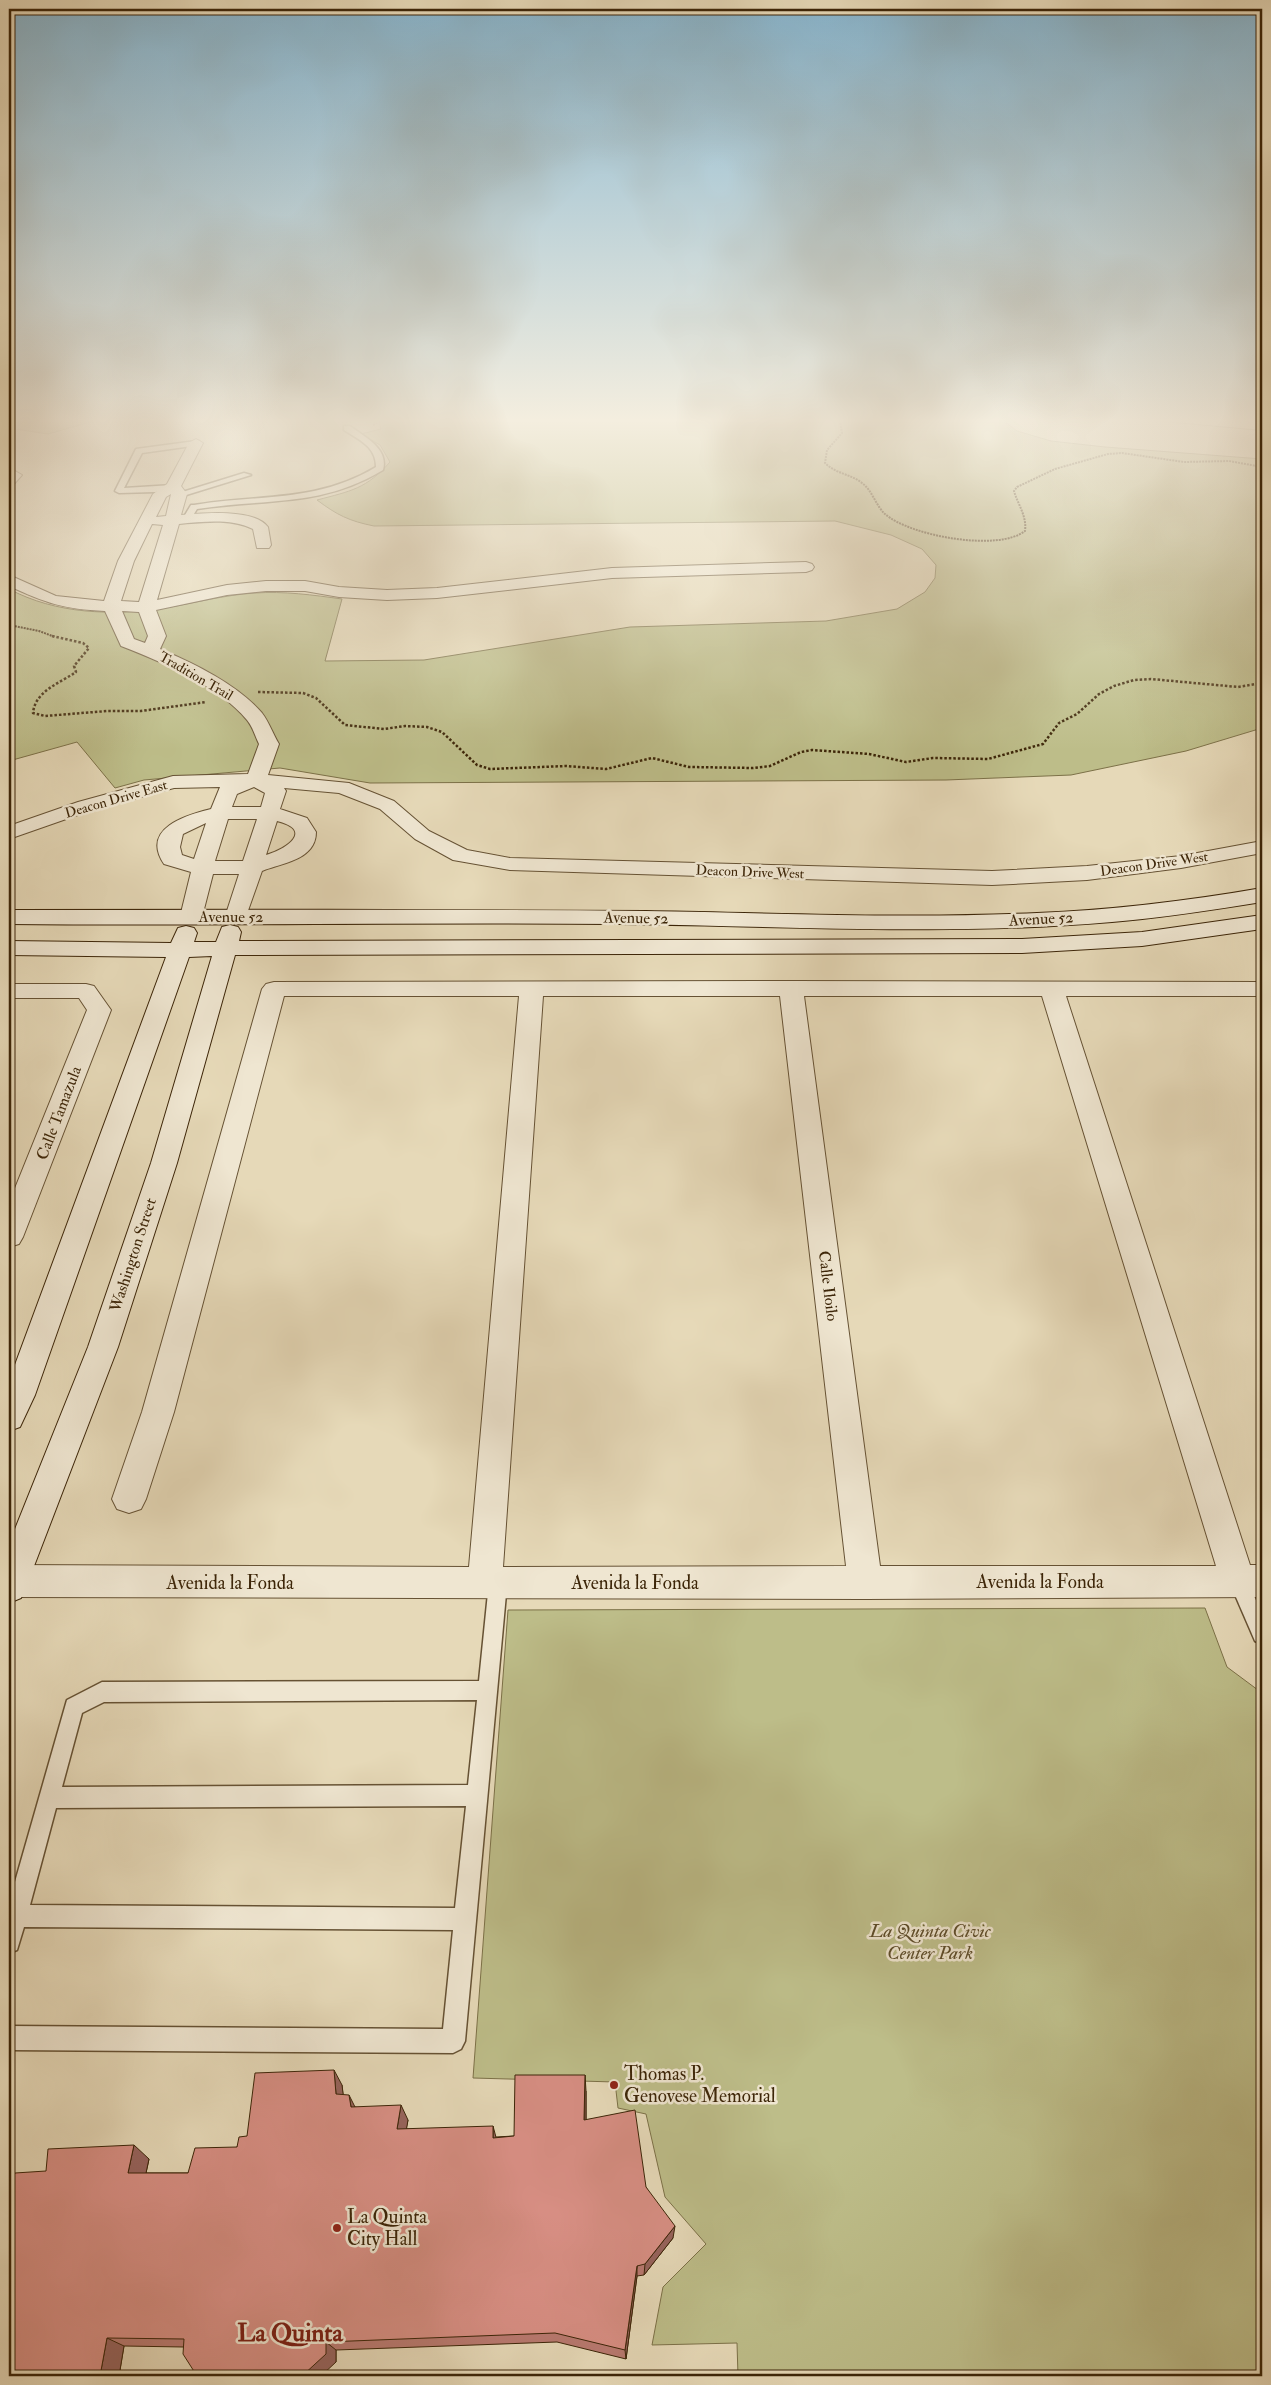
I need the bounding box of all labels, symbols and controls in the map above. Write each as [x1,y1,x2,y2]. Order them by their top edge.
street label: Tradition Trail [156,648,236,704]
street label: Deacon Drive East [63,776,170,822]
street label: Deacon Drive West [1099,848,1209,880]
street label: Deacon Drive West [695,862,805,882]
street label: Avenue 52 [198,907,263,927]
street label: Avenue 52 [602,907,669,929]
street label: Avenue 52 [1007,907,1074,931]
street label: Calle Tamazula [32,1063,86,1163]
street label: Washington Street [105,1195,161,1315]
street label: Calle Iloilo [814,1250,842,1323]
street label: Avenida la Fonda [975,1570,1104,1594]
street label: Avenida la Fonda [165,1571,294,1595]
street label: Avenida la Fonda [570,1571,699,1595]
park label: La Quinta Civic Center Park [868,1919,992,1965]
place label: Thomas P. Genovese Memorial [624,2062,776,2108]
marker: Thomas P. Genovese Memorial [608,2079,620,2091]
place label: La Quinta City Hall [347,2205,427,2251]
marker: La Quinta City Hall [331,2222,343,2234]
district label: La Quinta [237,2318,343,2349]

